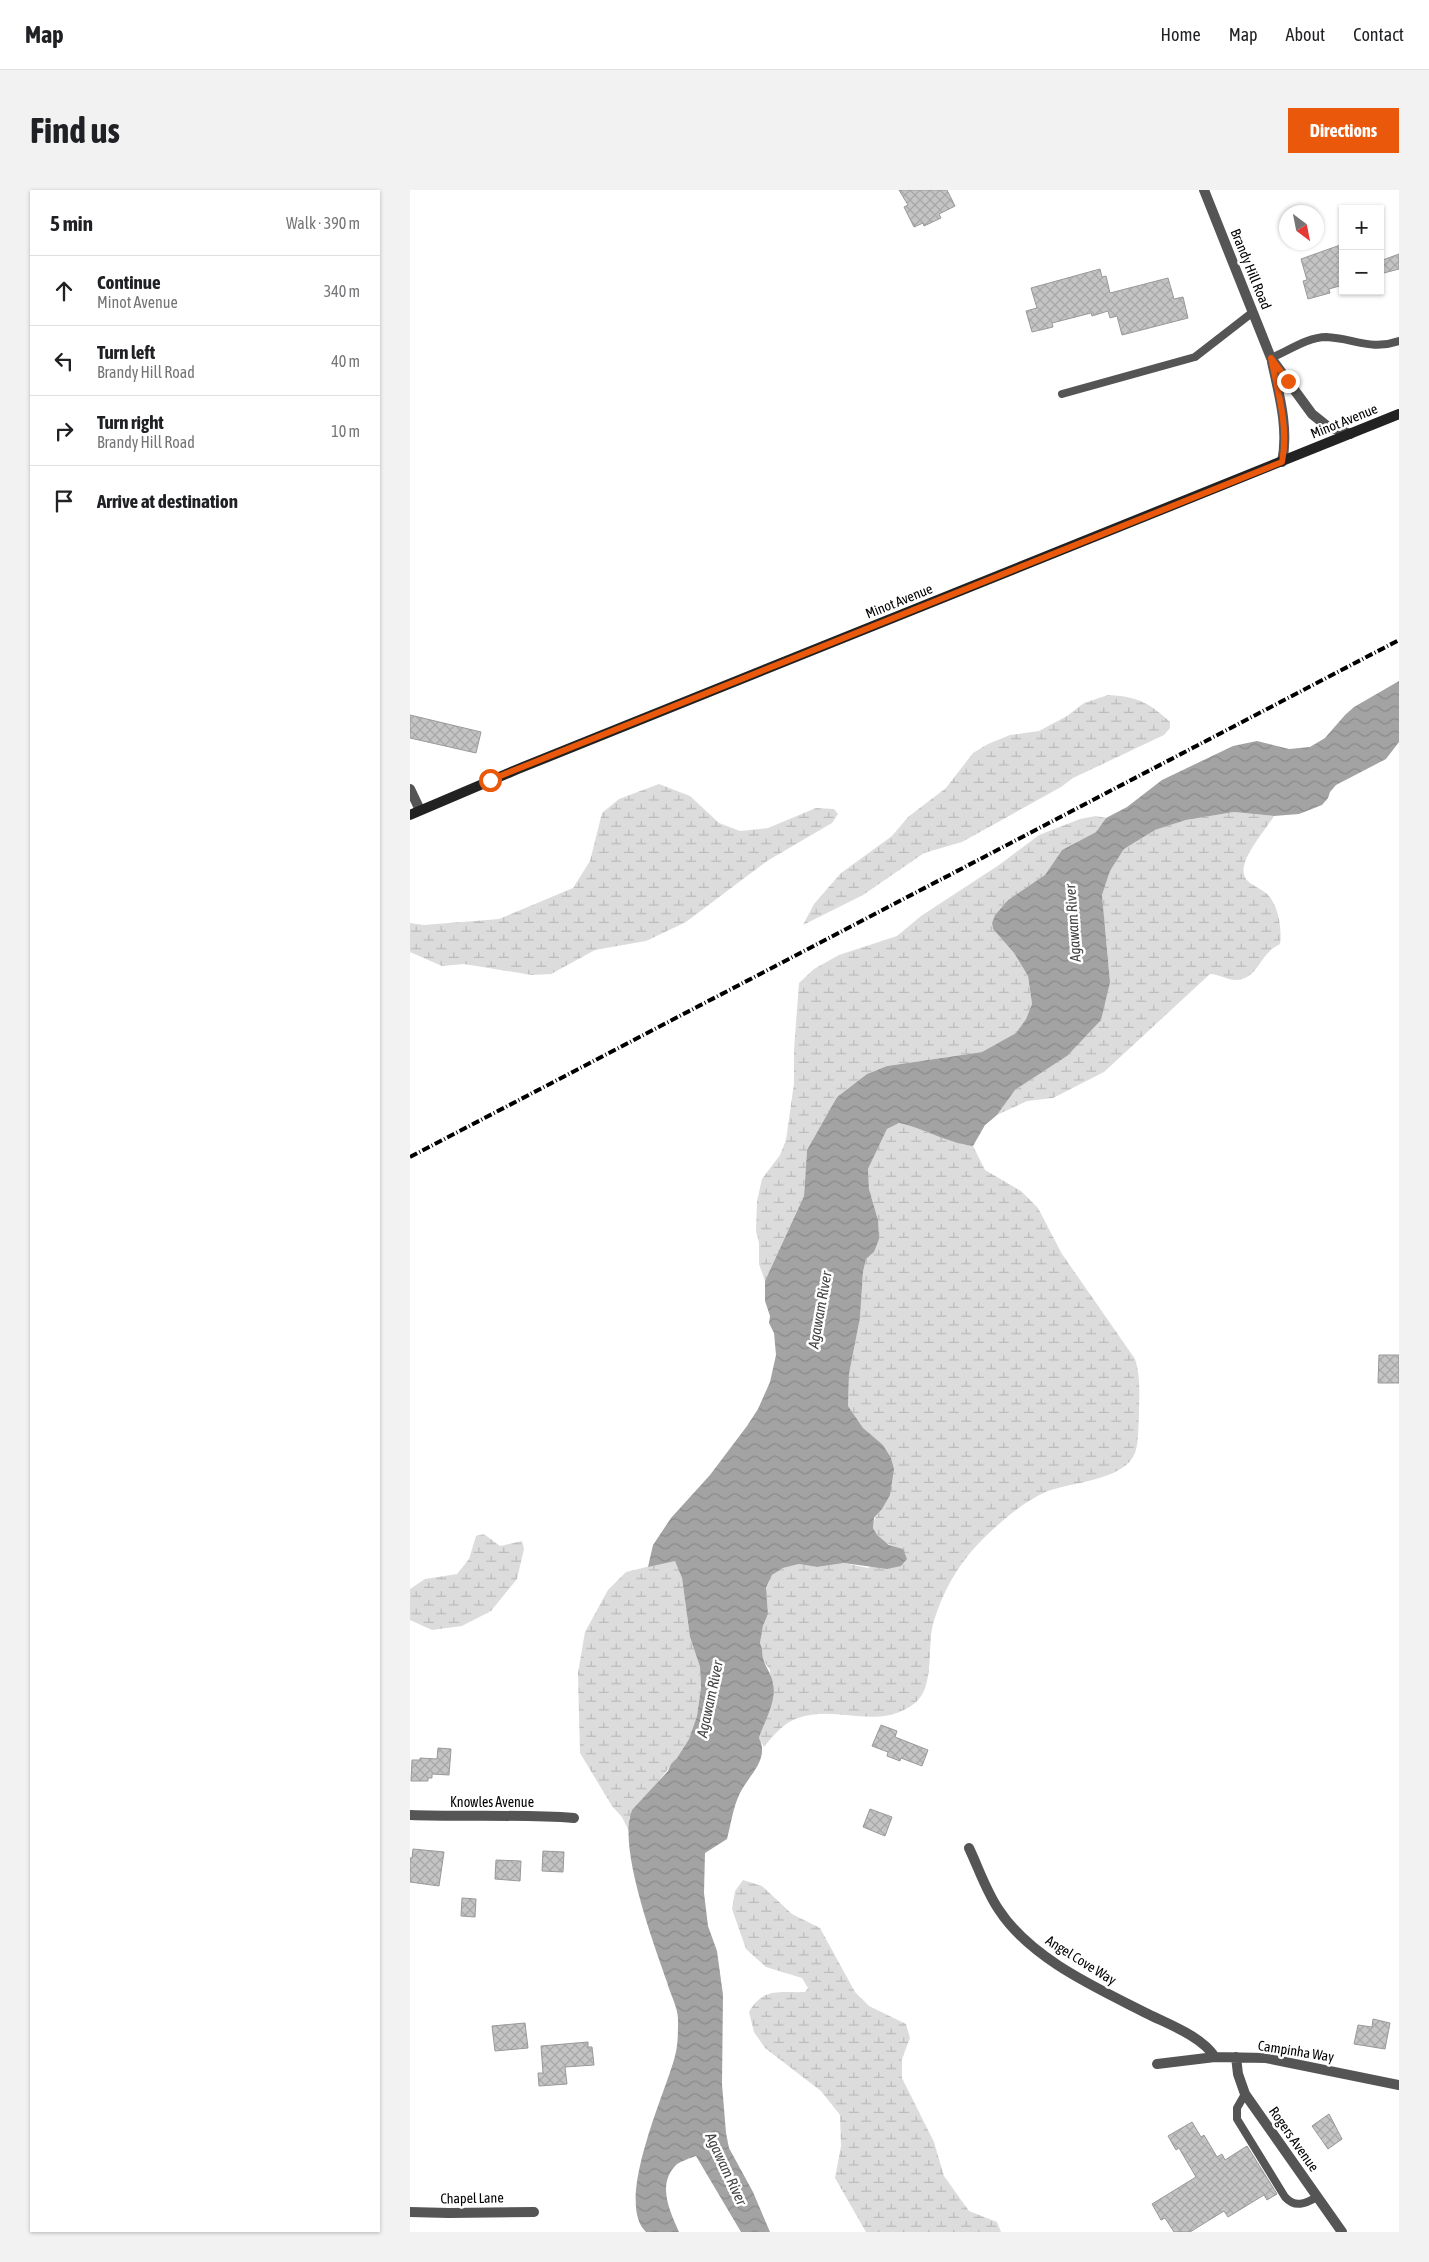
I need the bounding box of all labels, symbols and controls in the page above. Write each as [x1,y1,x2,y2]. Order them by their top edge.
text: Map [25,21,64,48]
text: Home [1161,24,1201,45]
text: Map [1229,24,1258,45]
text: About [1286,24,1325,45]
text: Contact [1353,24,1404,45]
button: Directions [1288,108,1399,153]
text: Find us [30,110,120,150]
north arrow [1279,205,1324,250]
map controls [1339,205,1384,295]
button: + [1339,205,1384,250]
text: 5 min [50,211,93,235]
text: Walk · 390 m [286,214,360,232]
street label: Brandy Hill Road [1228,226,1274,312]
button: − [1339,250,1384,295]
text: Continue [97,271,161,293]
icon: ahead [50,277,78,305]
text: 340 m [324,282,360,300]
text: Minot Avenue [97,293,178,311]
text: Turn left [97,341,155,363]
icon: left [50,347,78,375]
text: 40 m [331,352,360,370]
text: Brandy Hill Road [97,363,195,381]
route end [1277,370,1300,393]
street label: Minot Avenue [1308,400,1380,442]
text: Turn right [97,411,164,433]
icon: right [50,417,78,445]
text: 10 m [331,422,360,440]
text: Brandy Hill Road [97,433,195,451]
icon: arrive [50,487,78,515]
text: Arrive at destination [97,490,238,512]
street label: Minot Avenue [863,580,935,622]
route start [479,769,502,792]
water label: Agawam River [1061,883,1084,964]
water label: Agawam River [804,1269,835,1351]
water label: Agawam River [693,1658,726,1740]
street label: Knowles Avenue [450,1794,534,1810]
street label: Angel Cove Way [1043,1932,1119,1988]
street label: Campinha Way [1257,2037,1335,2065]
street label: Rogers Avenue [1266,2104,1322,2174]
water label: Agawam River [702,2129,751,2208]
street label: Chapel Lane [440,2189,504,2207]

